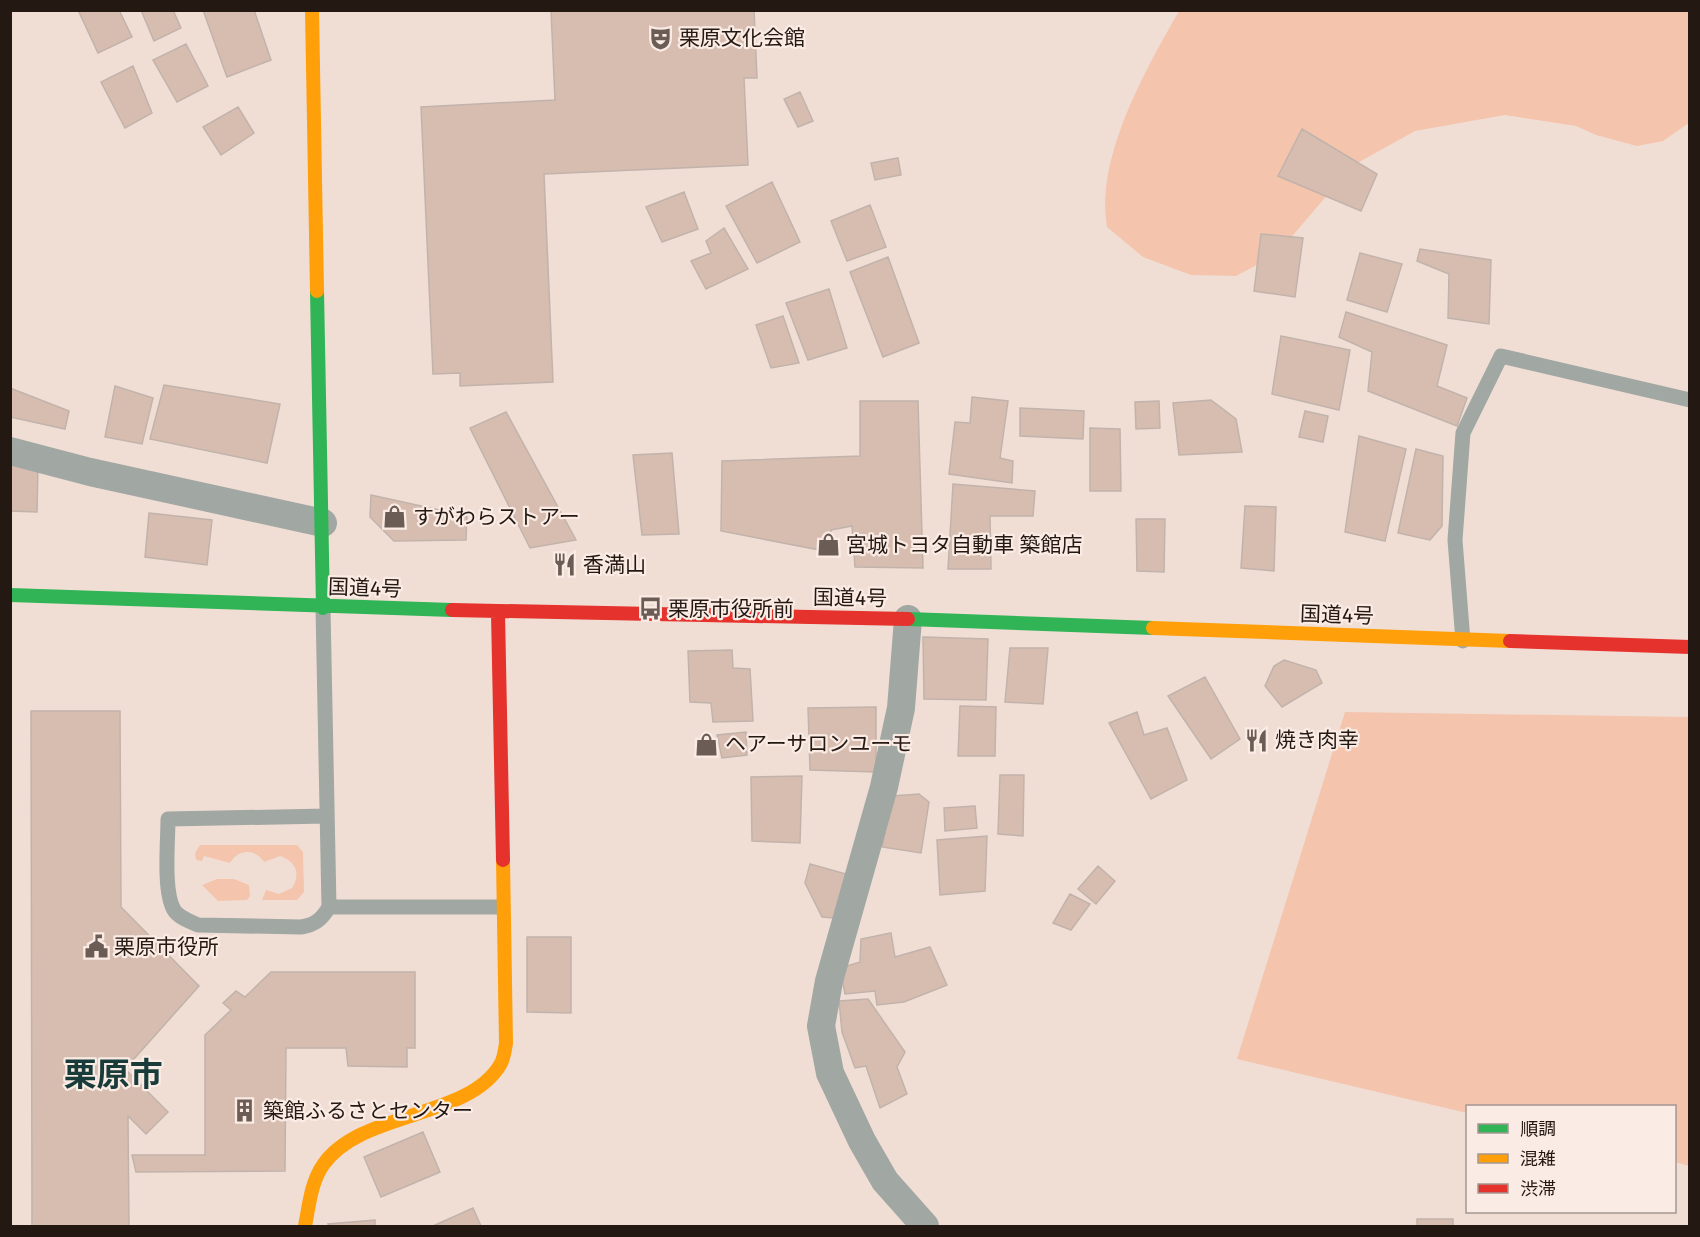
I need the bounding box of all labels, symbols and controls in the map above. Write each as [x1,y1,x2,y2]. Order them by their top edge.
theatre icon: 栗原文化会館 [648,25,674,51]
place label: 栗原文化会館 [679,25,805,51]
shop icon: すがわらストアー [382,504,408,530]
place label: すがわらストアー [413,504,580,530]
shop icon: 宮城トヨタ自動車 築館店 [815,532,841,558]
place label: 宮城トヨタ自動車 築館店 [846,532,1083,558]
restaurant icon: 香満山 [552,552,578,578]
place label: 香満山 [583,552,646,578]
street label: 国道4号 [327,574,403,602]
street label: 国道4号 [813,584,887,612]
bus stop icon: 栗原市役所前 [637,596,663,622]
place label: 栗原市役所前 [668,596,794,622]
street label: 国道4号 [1299,601,1375,629]
restaurant icon: 焼き肉幸 [1244,727,1270,753]
place label: 焼き肉幸 [1275,727,1359,753]
shop icon: ヘアーサロンユーモ [694,731,720,757]
place label: ヘアーサロンユーモ [725,731,912,757]
public building icon: 栗原市役所 [83,934,109,960]
place label: 栗原市役所 [114,934,219,960]
district label: 栗原市 [64,1055,163,1095]
building icon: 築館ふるさとセンター [232,1098,258,1124]
place label: 築館ふるさとセンター [263,1098,473,1124]
legend [1466,1105,1676,1213]
text: 順調 [1520,1118,1556,1140]
text: 混雑 [1520,1148,1556,1170]
text: 渋滞 [1520,1178,1556,1200]

